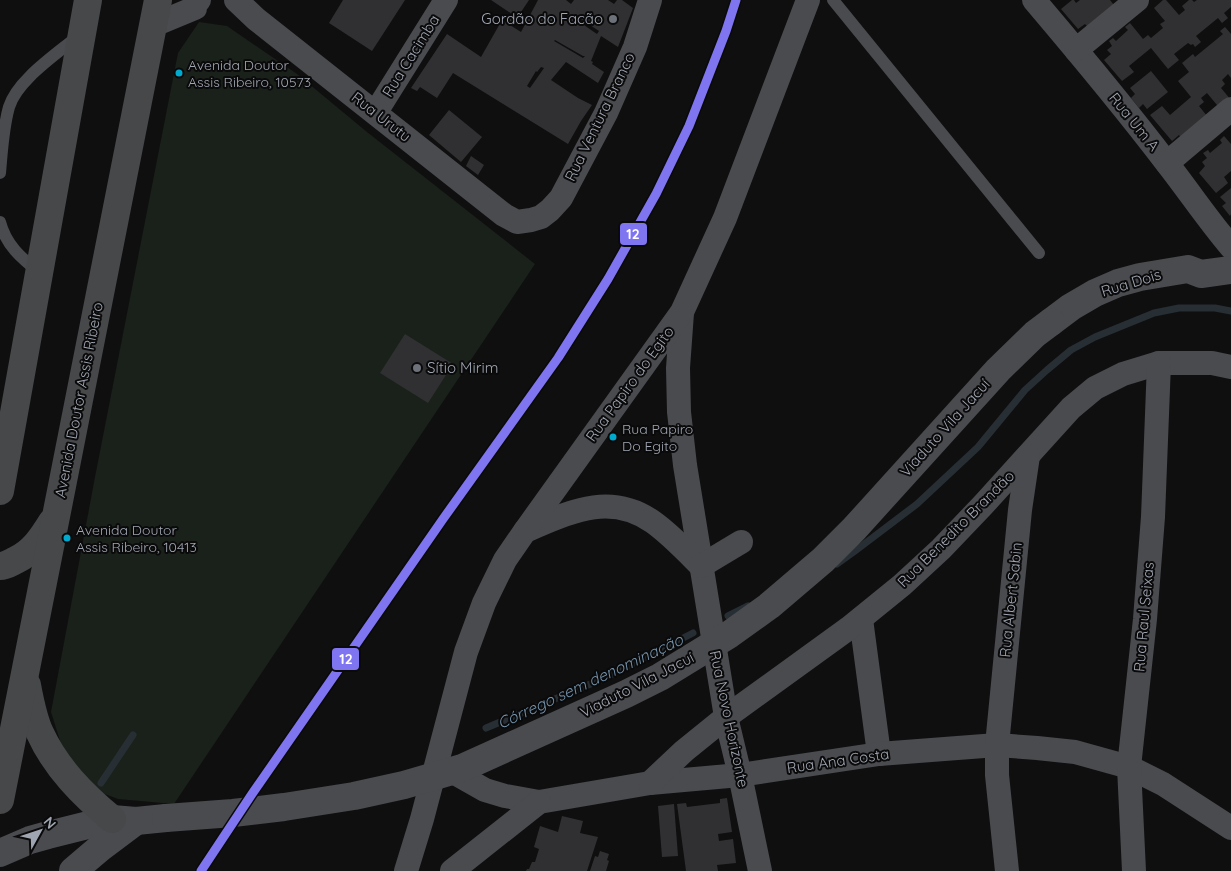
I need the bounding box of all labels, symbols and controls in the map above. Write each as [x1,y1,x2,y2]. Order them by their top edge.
place label: Gordão do Facão [481,9,603,28]
street label: Rua Cacimba [378,11,443,100]
marker: Gordão do Facão [607,13,619,25]
street label: Rua Ventura Branco [560,49,639,184]
place label: Avenida Doutor Assis Ribeiro, 10573 [188,56,311,91]
marker: Avenida Doutor Assis Ribeiro, 10573 [174,68,184,78]
street label: Rua Urutu [348,87,415,146]
street label: Rua Um A [1105,89,1164,155]
line badge: 12 [619,222,648,246]
text: 12 [626,225,640,243]
street label: Rua Dois [1099,264,1163,301]
street label: Avenida Doutor Assis Ribeiro [50,300,107,499]
street label: Rua Papiro do Egito [581,322,678,445]
place label: Sítio Mirim [427,358,498,377]
marker: Sítio Mirim [411,362,423,374]
street label: Viaduto Vila Jacuí [896,374,994,481]
place label: Rua Papiro Do Egito [622,420,693,455]
marker: Rua Papiro Do Egito [608,432,618,442]
street label: Rua Benedito Brandão [893,466,1018,591]
place label: Avenida Doutor Assis Ribeiro, 10413 [76,521,197,556]
marker: Avenida Doutor Assis Ribeiro, 10413 [62,533,72,543]
street label: Rua Albert Sabin [995,541,1026,659]
street label: Rua Raul Seixas [1129,561,1158,673]
water label: Córrego sem denominação [494,629,687,733]
line badge: 12 [331,647,360,671]
street label: Viaduto Vila Jacuí [577,647,698,721]
street label: Rua Novo Horizonte [706,649,753,789]
text: 12 [339,650,353,668]
street label: Rua Ana Costa [785,744,890,777]
north arrow [15,806,65,856]
text: N [40,813,60,832]

